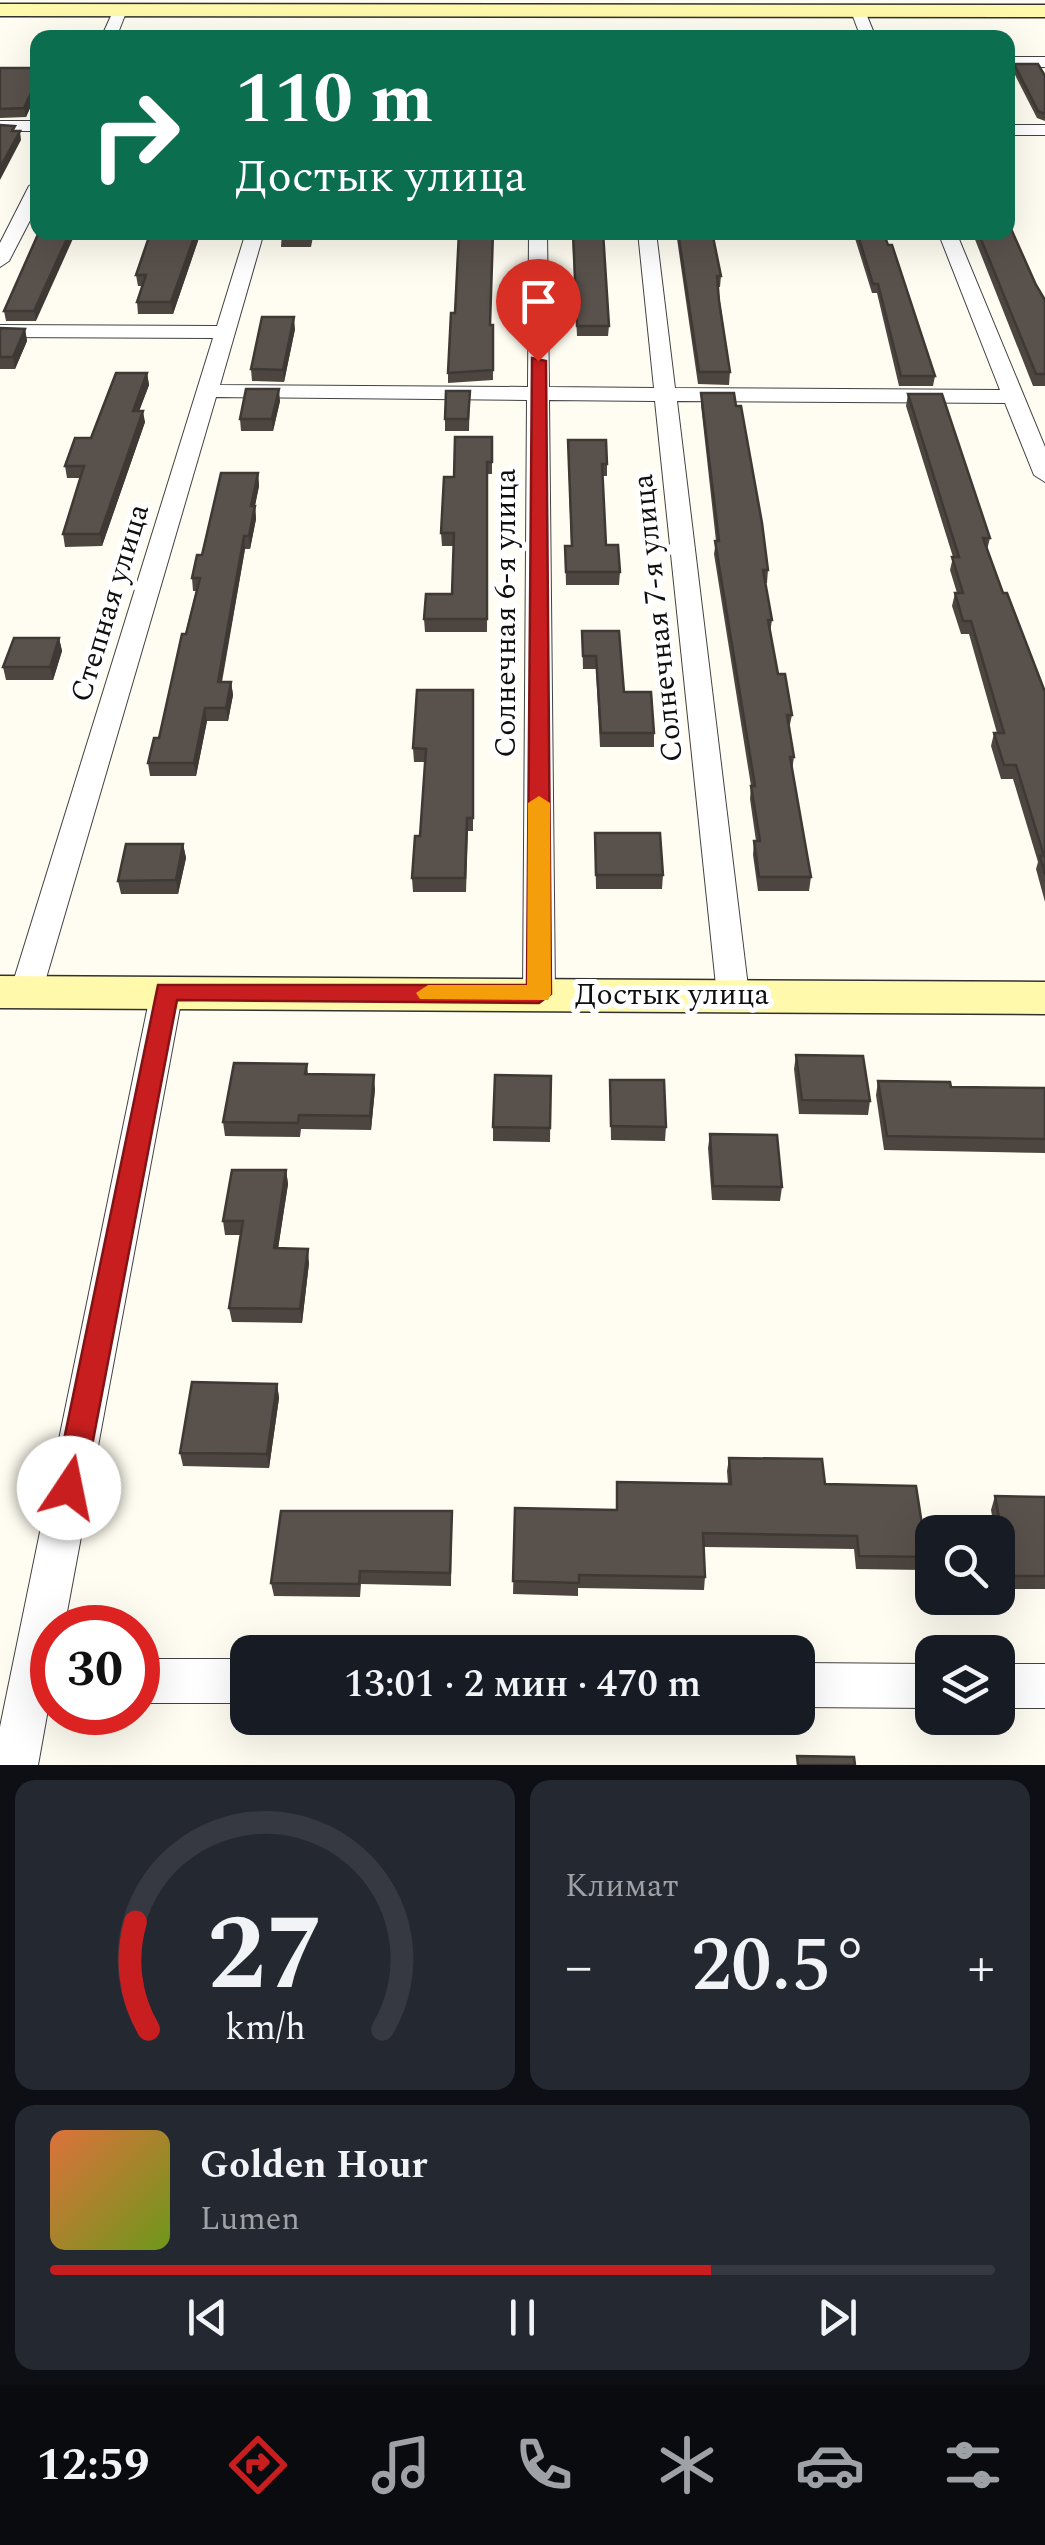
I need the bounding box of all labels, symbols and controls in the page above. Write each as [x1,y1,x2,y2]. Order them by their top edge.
text: 110 m [235,47,433,153]
icon: right [70,70,200,200]
text: Достык улица [235,143,527,212]
pin [496,259,581,362]
icon: arrive [511,274,566,329]
street label: Солнечная 6-я улица [483,468,529,758]
street label: Солнечная 7-я улица [620,471,696,764]
street label: Степная улица [58,498,162,708]
street label: Достык улица [575,972,770,1018]
position arrow [17,1436,121,1540]
map controls [915,1515,1015,1735]
button: search [915,1515,1015,1615]
speed limit sign: 30 [30,1605,160,1735]
button: layers [915,1635,1015,1735]
text: 13:01 · 2 мин · 470 m [344,1656,701,1714]
text: Климат [565,1862,678,1911]
text: 27 [207,1877,323,2035]
text: 20.5° [691,1910,869,2024]
text: − [565,1926,593,2009]
text: + [967,1926,995,2009]
text: km/h [225,2001,305,2056]
text: Golden Hour [200,2137,427,2195]
text: Lumen [200,2195,300,2244]
icon: previous [180,2290,235,2345]
icon: pause [495,2290,550,2345]
icon: next [810,2290,865,2345]
icon: directions [223,2430,293,2500]
icon: music [366,2430,436,2500]
icon: phone [509,2430,579,2500]
icon: climate [652,2430,722,2500]
icon: car [795,2430,865,2500]
icon: filters [938,2430,1008,2500]
text: 12:59 [37,2431,150,2500]

